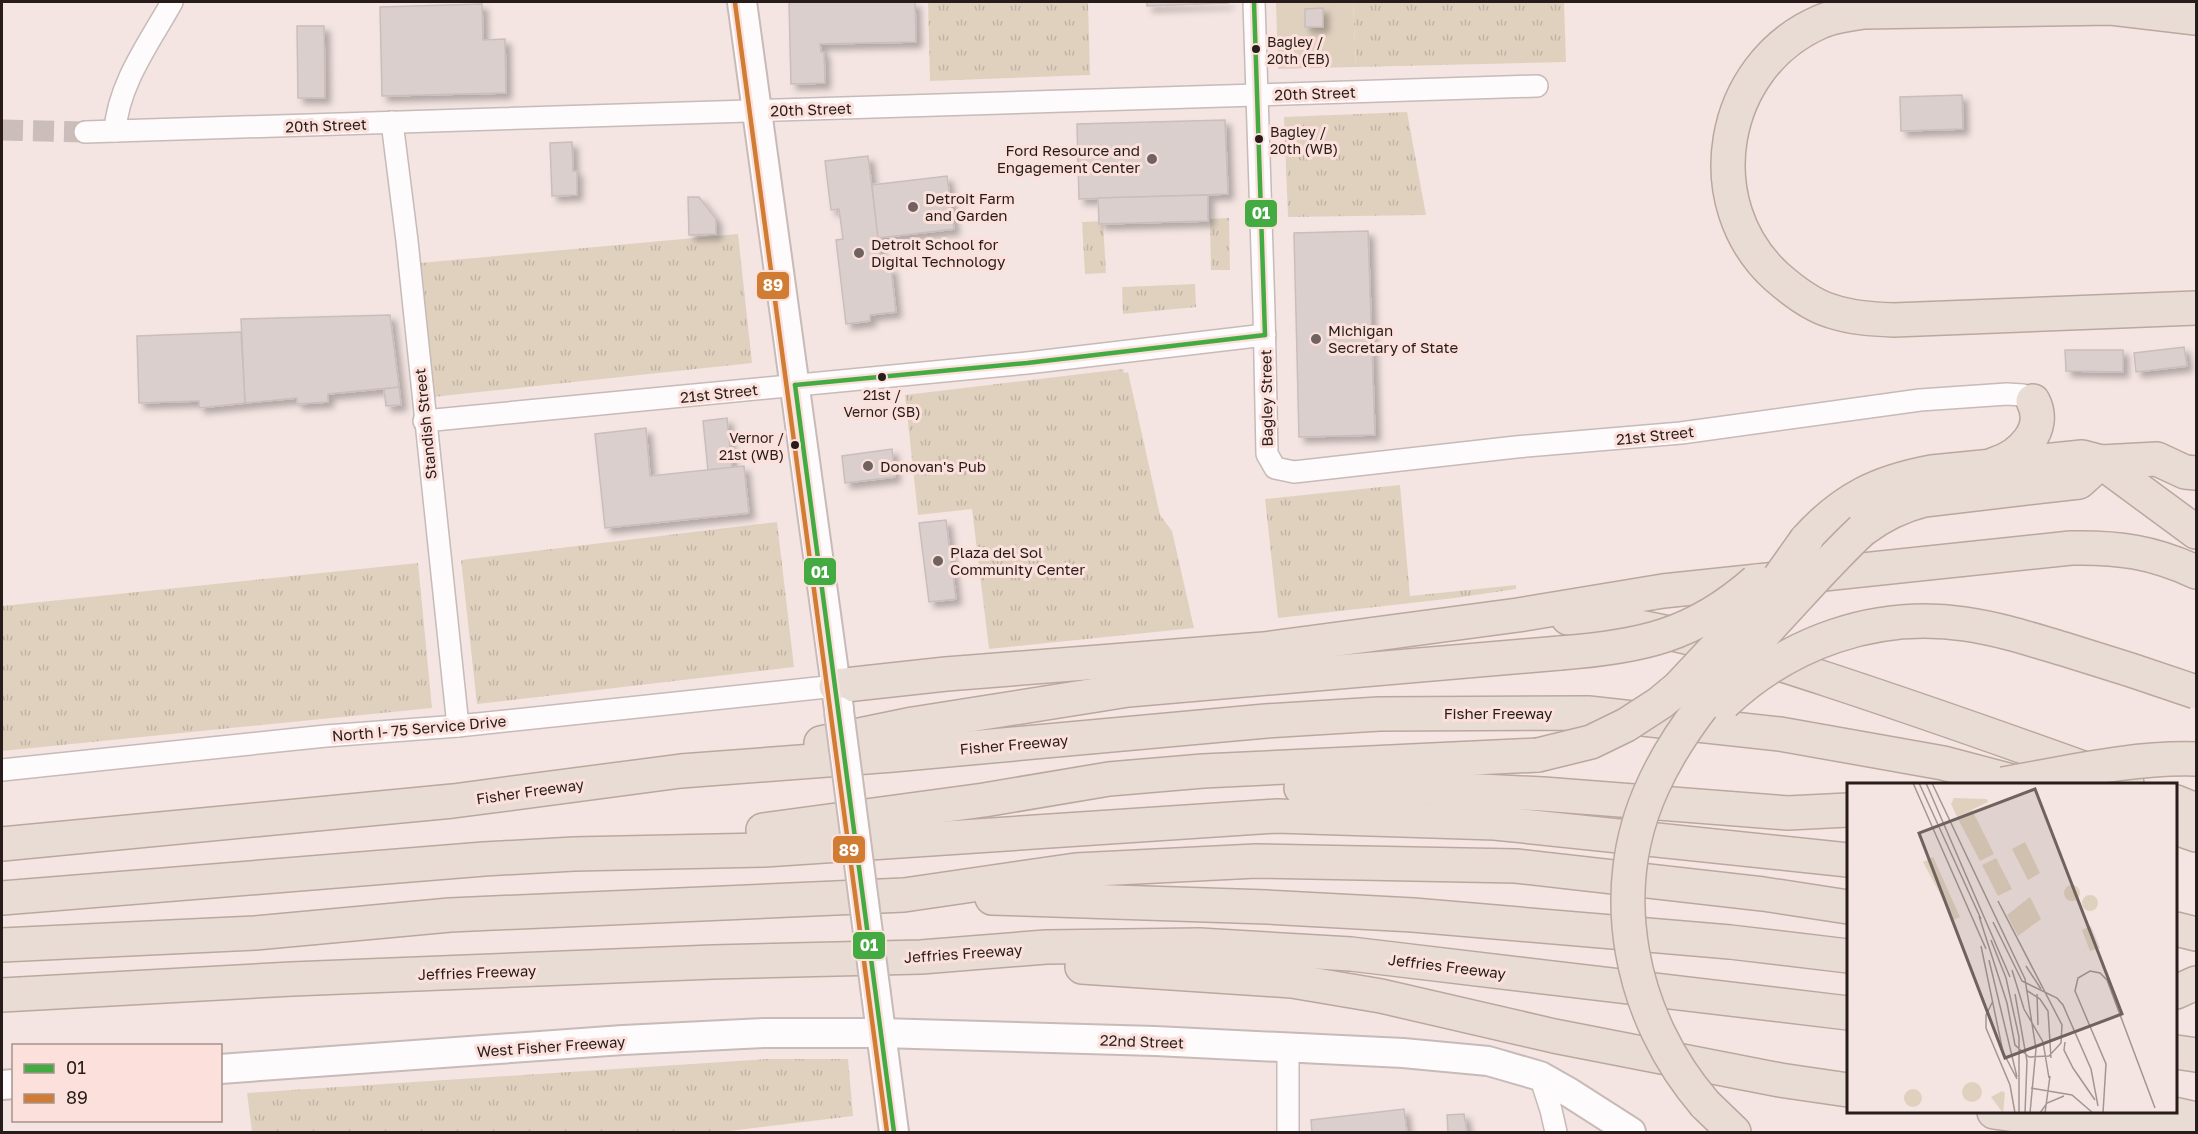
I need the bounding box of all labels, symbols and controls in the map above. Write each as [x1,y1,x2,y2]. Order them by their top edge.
place label: Bagley / 20th (EB) [1267,33,1330,67]
marker: Bagley / 20th (EB) [1250,43,1262,55]
street label: 20th Street [1274,83,1356,103]
street label: 20th Street [770,99,852,119]
street label: 20th Street [285,115,367,135]
place label: Bagley / 20th (WB) [1270,123,1338,157]
marker: Bagley / 20th (WB) [1253,133,1265,145]
place label: Ford Resource and Engagement Center [997,141,1140,176]
marker: Ford Resource and Engagement Center [1145,152,1159,166]
place label: Detroit Farm and Garden [925,189,1015,224]
line badge: 01 [1244,199,1278,228]
marker: Detroit Farm and Garden [906,200,920,214]
text: 01 [1252,203,1270,223]
place label: Detroit School for Digital Technology [871,235,1006,270]
marker: Detroit School for Digital Technology [852,246,866,260]
line badge: 89 [756,271,790,300]
text: 89 [763,275,783,295]
place label: Michigan Secretary of State [1328,321,1459,356]
marker: Michigan Secretary of State [1309,332,1323,346]
street label: Bagley Street [1256,349,1276,447]
street label: Standish Street [410,368,440,480]
marker: 21st / Vernor (SB) [876,371,888,383]
street label: 21st Street [679,380,759,406]
place label: 21st / Vernor (SB) [843,386,921,420]
street label: 21st Street [1615,422,1695,448]
place label: Vernor / 21st (WB) [719,429,784,463]
marker: Vernor / 21st (WB) [789,439,801,451]
place label: Donovan's Pub [880,457,986,475]
marker: Donovan's Pub [861,459,875,473]
place label: Plaza del Sol Community Center [950,543,1085,578]
marker: Plaza del Sol Community Center [931,554,945,568]
line badge: 01 [803,557,837,586]
text: 01 [811,562,829,582]
street label: Fisher Freeway [1444,704,1553,722]
street label: North I- 75 Service Drive [331,711,507,745]
street label: Fisher Freeway [959,730,1070,758]
street label: Fisher Freeway [475,774,586,807]
inset map [1847,783,2177,1113]
line badge: 89 [832,835,866,864]
text: 89 [839,840,859,860]
line badge: 01 [852,931,886,960]
text: 01 [860,935,878,955]
street label: Jeffries Freeway [903,940,1023,966]
street label: Jeffries Freeway [1387,950,1508,982]
street label: Jeffries Freeway [417,961,537,983]
street label: 22nd Street [1100,1031,1184,1051]
street label: West Fisher Freeway [476,1032,627,1060]
legend [12,1044,222,1122]
text: 01 [66,1056,86,1078]
text: 89 [66,1086,88,1108]

